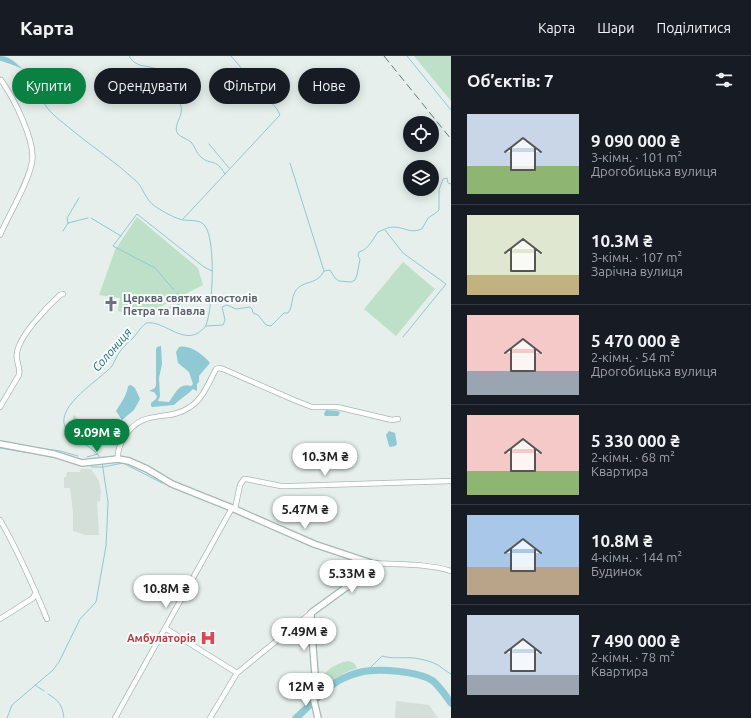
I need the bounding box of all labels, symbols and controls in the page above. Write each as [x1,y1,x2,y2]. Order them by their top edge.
text: Карта [20,17,74,39]
text: Карта [538,20,575,36]
text: Шари [597,20,635,36]
text: Поділитися [657,20,731,36]
chip: Купити [12,68,86,104]
chip: Орендувати [94,68,201,104]
chip: Фільтри [209,68,290,104]
chip: Нове [298,68,360,104]
icon: filters [713,69,735,91]
text: Об’єктів: 7 [467,71,554,90]
map controls [403,116,439,196]
button: locate [403,116,439,152]
icon: home [499,130,547,178]
text: 9 090 000 ₴ [591,131,680,150]
text: 3-кімн. · 101 m² [591,150,682,164]
button: layers [403,160,439,196]
text: Дрогобицька вулиця [591,164,717,178]
icon: home [499,231,547,279]
text: 10.3M ₴ [591,231,653,250]
text: 3-кімн. · 107 m² [591,250,682,264]
text: Зарічна вулиця [591,264,683,278]
place label: Церква святих апостолів Петра та Павла [123,292,258,317]
church icon: Церква святих апостолів Петра та Павла [102,295,120,313]
water label: Солониця [89,325,134,374]
icon: home [499,331,547,379]
text: 5 470 000 ₴ [591,331,680,350]
text: 2-кімн. · 54 m² [591,350,675,364]
text: Дрогобицька вулиця [591,364,717,378]
pin: 9.09M ₴ [60,419,134,453]
text: 9.09M ₴ [73,425,121,439]
icon: home [499,431,547,479]
text: 5 330 000 ₴ [591,431,680,450]
pin: 10.3M ₴ [288,443,362,477]
text: 10.3M ₴ [301,449,349,463]
text: 2-кімн. · 68 m² [591,450,675,464]
text: Квартира [591,464,648,478]
pin: 5.47M ₴ [268,496,342,530]
text: 5.47M ₴ [281,502,329,516]
icon: home [499,531,547,579]
text: 10.8M ₴ [591,531,653,550]
text: 4-кімн. · 144 m² [591,550,682,564]
pin: 5.33M ₴ [315,560,389,594]
text: Будинок [591,564,642,578]
text: 5.33M ₴ [328,566,376,580]
pin: 10.8M ₴ [129,575,203,609]
text: 10.8M ₴ [142,581,190,595]
pin: 7.49M ₴ [267,618,341,652]
text: 7.49M ₴ [280,624,328,638]
hospital icon: Амбулаторія [199,629,217,647]
icon: home [499,631,547,679]
text: 7 490 000 ₴ [591,631,680,650]
place label: Амбулаторія [127,632,196,644]
text: 2-кімн. · 78 m² [591,650,675,664]
text: Квартира [591,664,648,678]
pin: 12M ₴ [278,673,334,707]
text: 12M ₴ [288,679,324,693]

